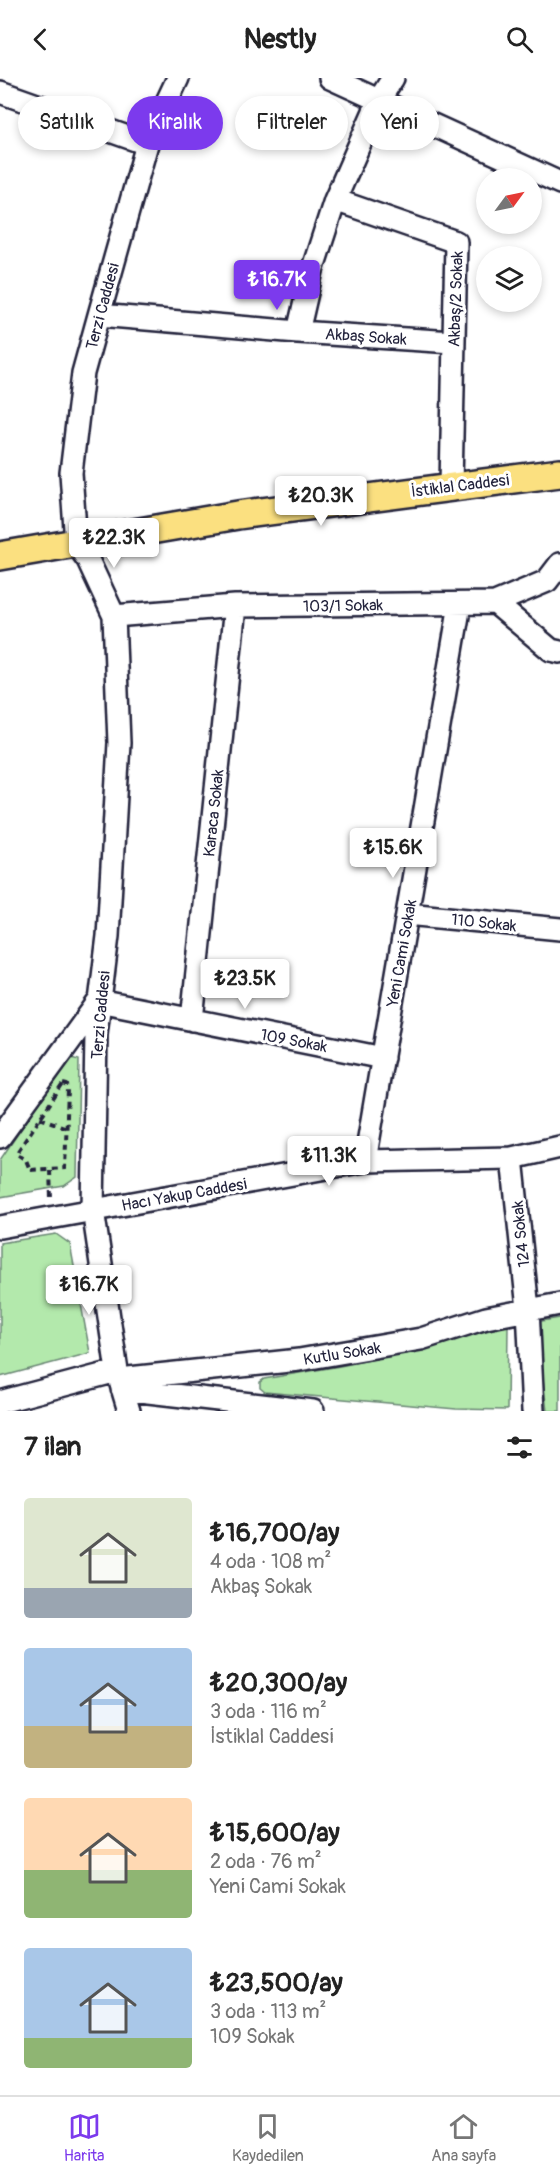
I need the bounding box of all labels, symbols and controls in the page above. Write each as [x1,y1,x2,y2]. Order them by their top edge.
icon: back [24,23,57,56]
text: Nestly [244,23,316,56]
icon: search [503,23,536,56]
chip: Satılık [18,96,115,150]
chip: Kiralık [127,96,223,150]
chip: Filtreler [235,96,348,150]
chip: Yeni [360,96,439,150]
north arrow [476,168,542,234]
map controls [476,168,542,312]
button: layers [476,246,542,312]
street label: Akbaş/2 Sokak [444,250,468,348]
street label: Terzi Caddesi [82,260,124,352]
pin: ₺16.7K [228,260,326,311]
text: ₺16.7K [248,267,306,292]
street label: Akbaş Sokak [324,324,408,350]
street label: İstiklal Caddesi [410,470,511,502]
pin: ₺20.3K [272,476,370,527]
text: ₺20.3K [289,483,353,508]
pin: ₺22.3K [65,518,163,569]
text: ₺22.3K [83,525,145,550]
street label: 103/1 Sokak [303,595,384,617]
street label: Karaca Sokak [199,768,229,858]
pin: ₺15.6K [344,828,442,879]
text: ₺15.6K [364,835,422,860]
street label: Yeni Cami Sokak [383,898,421,1009]
street label: 110 Sokak [450,910,518,936]
pin: ₺23.5K [196,959,294,1010]
text: ₺23.5K [214,966,276,991]
street label: Terzi Caddesi [87,970,115,1060]
street label: 109 Sokak [259,1025,329,1057]
pin: ₺11.3K [280,1136,378,1187]
text: ₺11.3K [301,1143,357,1168]
street label: Hacı Yakup Caddesi [120,1174,249,1216]
street label: 124 Sokak [508,1199,534,1268]
pin: ₺16.7K [40,1265,138,1316]
text: ₺16.7K [60,1272,118,1297]
street label: Kutlu Sokak [302,1338,383,1370]
text: 7 ilan [24,1431,82,1463]
icon: filters [503,1431,536,1464]
text: ₺16,700/ay [210,1517,339,1549]
icon: home [72,1522,144,1594]
text: 4 oda · 108 m² [210,1549,331,1574]
text: Akbaş Sokak [210,1574,312,1599]
text: ₺20,300/ay [210,1667,347,1699]
icon: home [72,1672,144,1744]
text: 3 oda · 116 m² [210,1699,327,1724]
text: İstiklal Caddesi [210,1724,334,1749]
text: ₺15,600/ay [210,1817,340,1849]
icon: home [72,1822,144,1894]
text: 2 oda · 76 m² [210,1849,322,1874]
text: Yeni Cami Sokak [210,1874,346,1899]
text: ₺23,500/ay [210,1967,343,1999]
icon: home [72,1972,144,2044]
text: 3 oda · 113 m² [210,1999,326,2024]
text: 109 Sokak [210,2024,295,2049]
tab: Harita [64,2110,105,2166]
tab: Kaydedilen [232,2110,304,2166]
tab: Ana sayfa [431,2110,496,2166]

